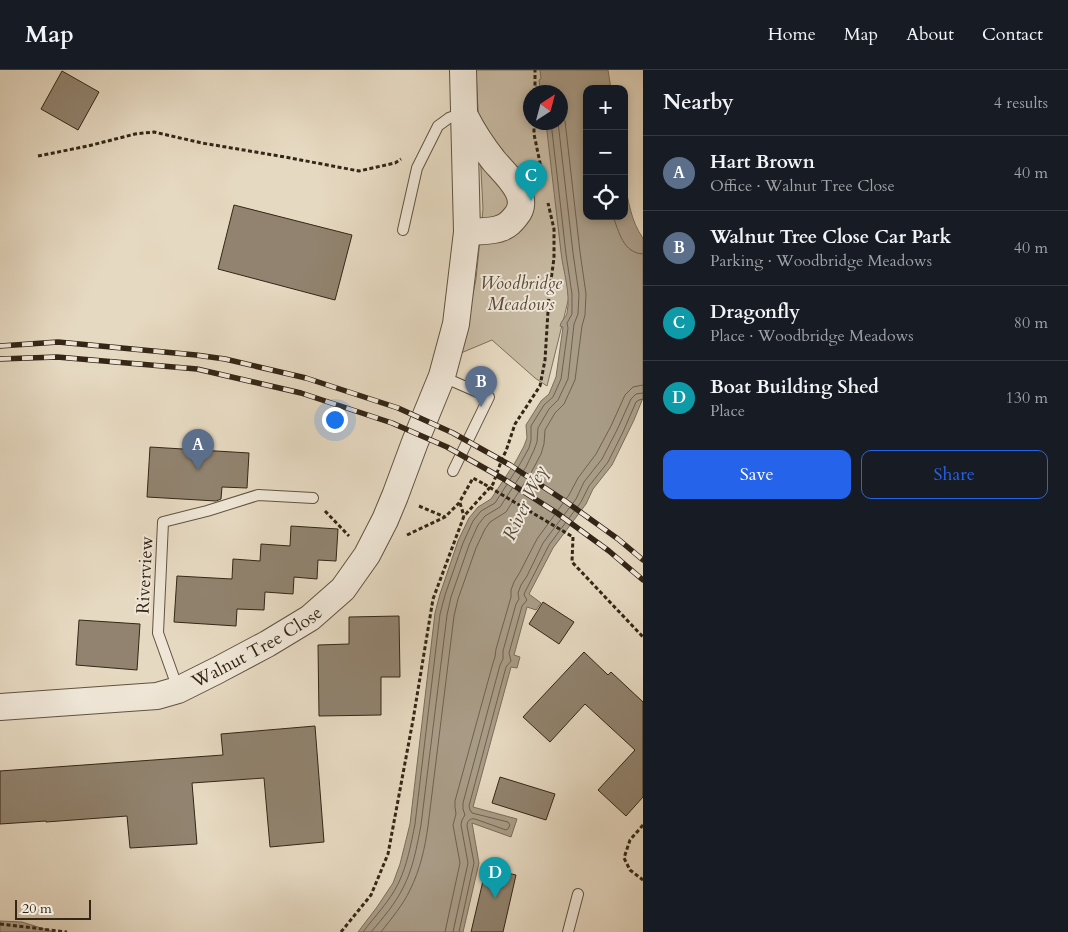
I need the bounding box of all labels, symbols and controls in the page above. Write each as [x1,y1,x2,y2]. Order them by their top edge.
text: Map [25,18,74,51]
text: Home [768,22,816,47]
text: Map [844,22,878,47]
text: About [906,22,954,47]
text: Contact [982,22,1043,47]
north arrow [523,85,568,130]
map controls [583,85,628,220]
button: + [583,85,628,130]
text: Nearby [663,88,734,117]
text: 4 results [994,92,1048,114]
button: − [583,130,628,175]
text: Hart Brown [710,149,815,175]
pin: C [515,160,547,201]
text: A [673,162,685,184]
text: 40 m [1014,162,1048,184]
button: locate [583,175,628,220]
text: Office · Walnut Tree Close [710,175,895,197]
text: Walnut Tree Close Car Park [710,224,951,250]
text: B [673,237,685,259]
text: 40 m [1014,237,1048,259]
text: Parking · Woodbridge Meadows [710,250,932,272]
park label: Woodbridge Meadows [480,271,563,317]
text: Dragonfly [710,299,800,325]
text: C [673,312,685,334]
text: 80 m [1014,312,1048,334]
text: Place · Woodbridge Meadows [710,325,914,347]
pin: B [465,366,497,407]
text: Boat Building Shed [710,374,879,400]
text: D [672,387,686,409]
text: 130 m [1006,387,1048,409]
text: Place [710,400,745,422]
your location [322,407,348,433]
pin: A [182,429,214,470]
button: Save [663,450,851,499]
button: Share [861,450,1048,499]
water label: River Wey [496,461,554,545]
street label: Riverview [130,535,160,615]
street label: Walnut Tree Close [186,600,328,694]
pin: D [479,857,511,898]
scale bar [15,897,91,920]
text: 20 m [22,899,52,918]

